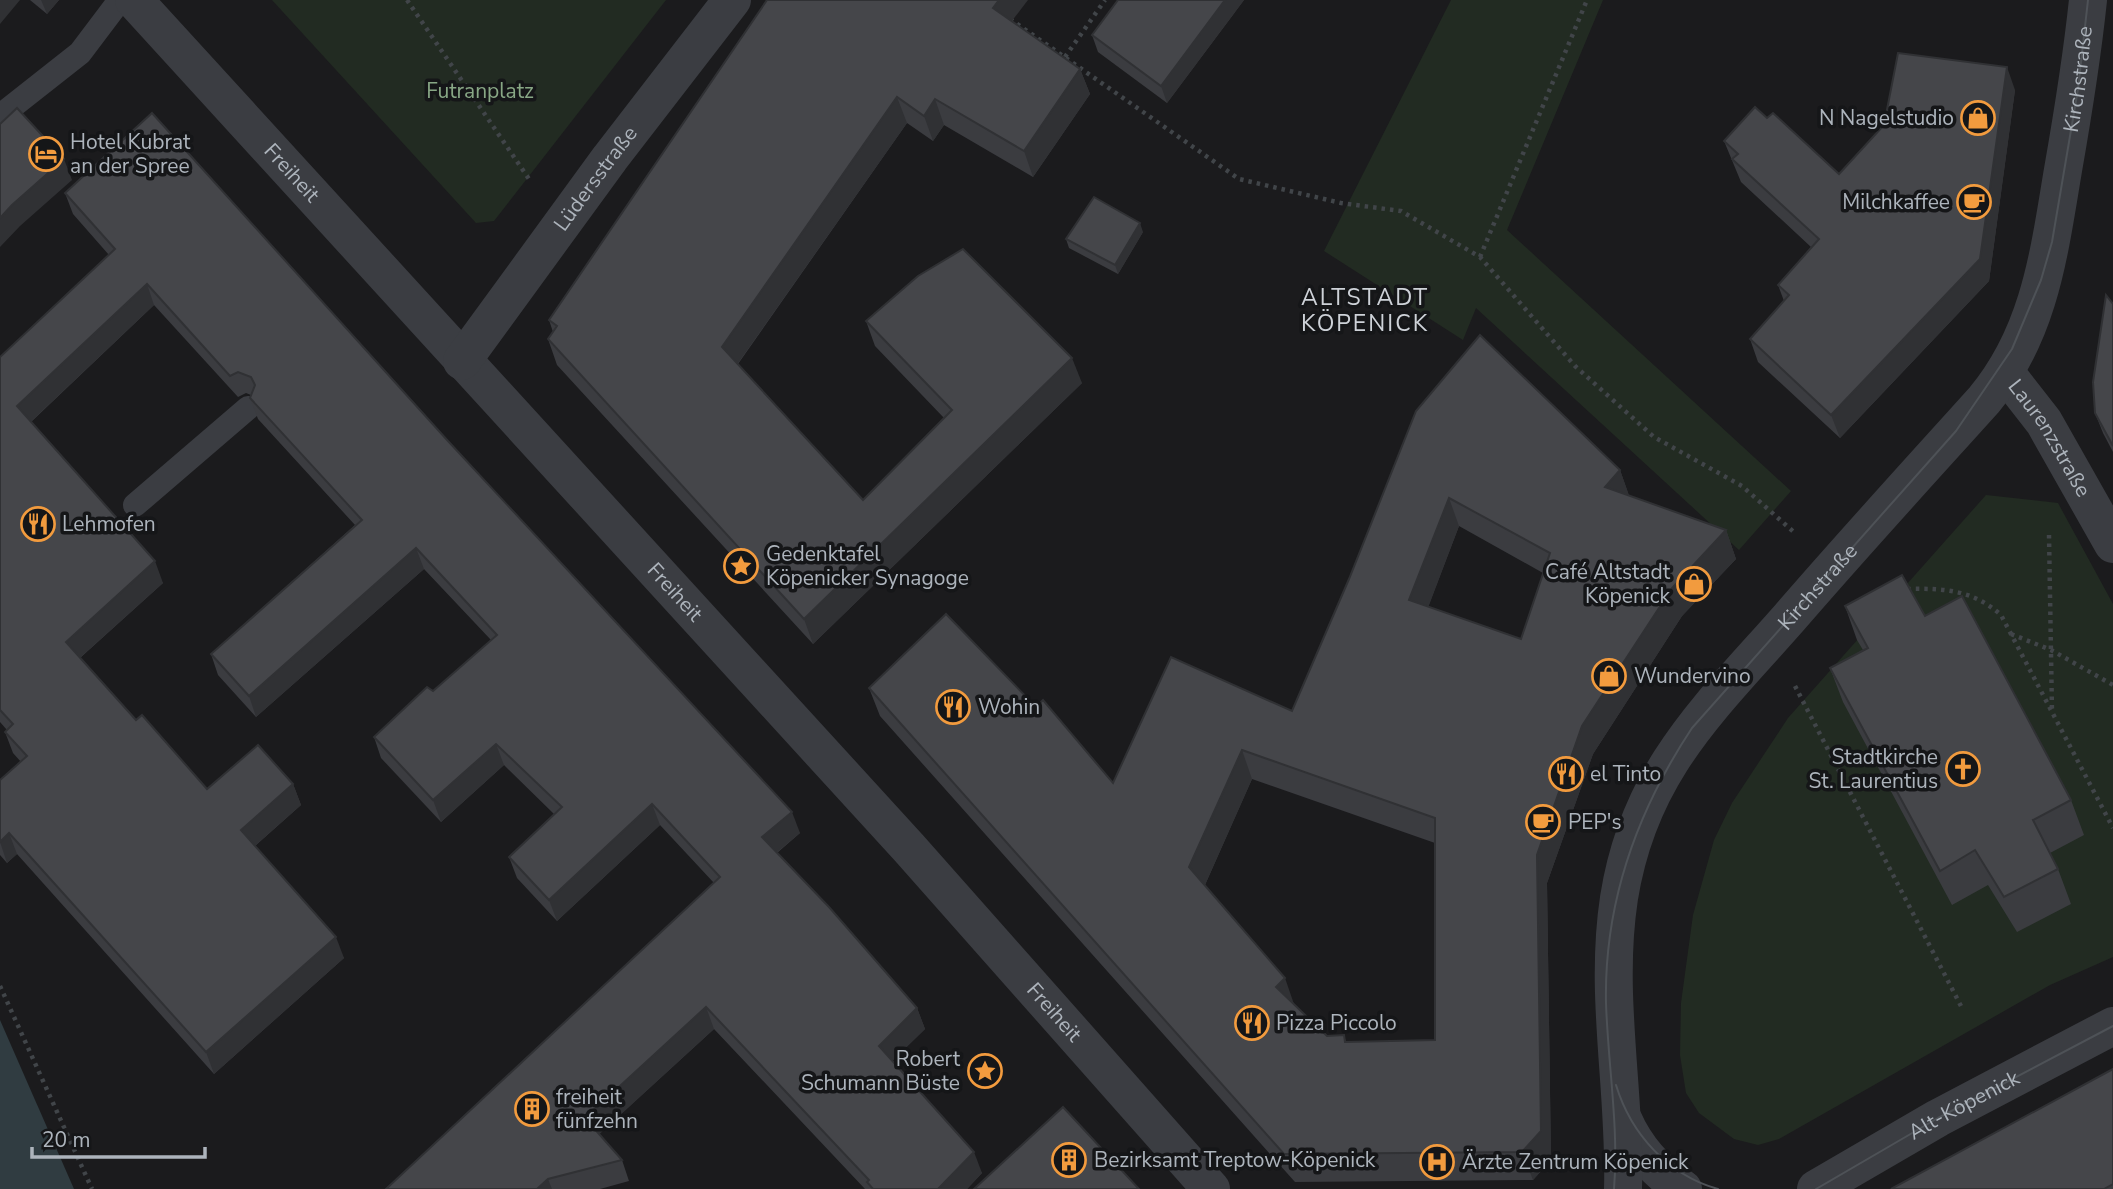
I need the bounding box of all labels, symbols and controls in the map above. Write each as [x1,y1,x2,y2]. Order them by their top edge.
street label: Kirchstraße [2057,25,2099,135]
park label: Futranplatz [426,77,534,105]
shop icon: N Nagelstudio [1959,99,1997,137]
place label: N Nagelstudio [1819,104,1954,132]
street label: Lüdersstraße [547,120,644,237]
place label: Hotel Kubrat an der Spree [70,128,191,180]
hotel icon: Hotel Kubrat an der Spree [27,135,65,173]
street label: Freiheit [258,137,326,209]
cafe icon: Milchkaffee [1955,183,1993,221]
place label: Milchkaffee [1842,188,1950,216]
district label: ALTSTADT KÖPENICK [1301,282,1429,339]
street label: Laurenzstraße [2002,373,2097,502]
restaurant icon: Lehmofen [19,505,57,543]
place label: Lehmofen [62,510,156,538]
street label: Kirchstraße [1772,537,1864,636]
place label: Gedenktafel Köpenicker Synagoge [766,540,969,592]
place icon: Gedenktafel Köpenicker Synagoge [722,547,760,585]
street label: Freiheit [641,557,709,628]
place label: Café Altstadt Köpenick [1545,558,1671,610]
shop icon: Café Altstadt Köpenick [1675,565,1713,603]
shop icon: Wundervino [1590,657,1628,695]
place label: Wundervino [1634,662,1751,690]
restaurant icon: Wohin [934,688,972,726]
place label: Wohin [978,693,1040,721]
place label: Stadtkirche St. Laurentius [1808,743,1938,795]
church icon: Stadtkirche St. Laurentius [1944,750,1982,788]
restaurant icon: el Tinto [1547,755,1585,793]
place label: el Tinto [1590,760,1661,788]
cafe icon: PEP's [1524,803,1562,841]
place label: PEP's [1568,808,1622,836]
street label: Freiheit [1021,977,1088,1048]
restaurant icon: Pizza Piccolo [1233,1004,1271,1042]
place label: Pizza Piccolo [1276,1009,1397,1037]
place label: Robert Schumann Büste [801,1045,961,1097]
place icon: Robert Schumann Büste [966,1052,1004,1090]
street label: Alt-Köpenick [1903,1063,2025,1146]
place label: freiheit fünfzehn [556,1083,638,1135]
building icon: freiheit fünfzehn [513,1090,551,1128]
scale bar [32,1116,205,1160]
text: 20 m [42,1126,91,1154]
building icon: Bezirksamt Treptow-Köpenick [1050,1141,1088,1179]
hospital icon: Ärzte Zentrum Köpenick [1418,1143,1456,1181]
place label: Bezirksamt Treptow-Köpenick [1094,1146,1376,1174]
place label: Ärzte Zentrum Köpenick [1462,1148,1689,1176]

